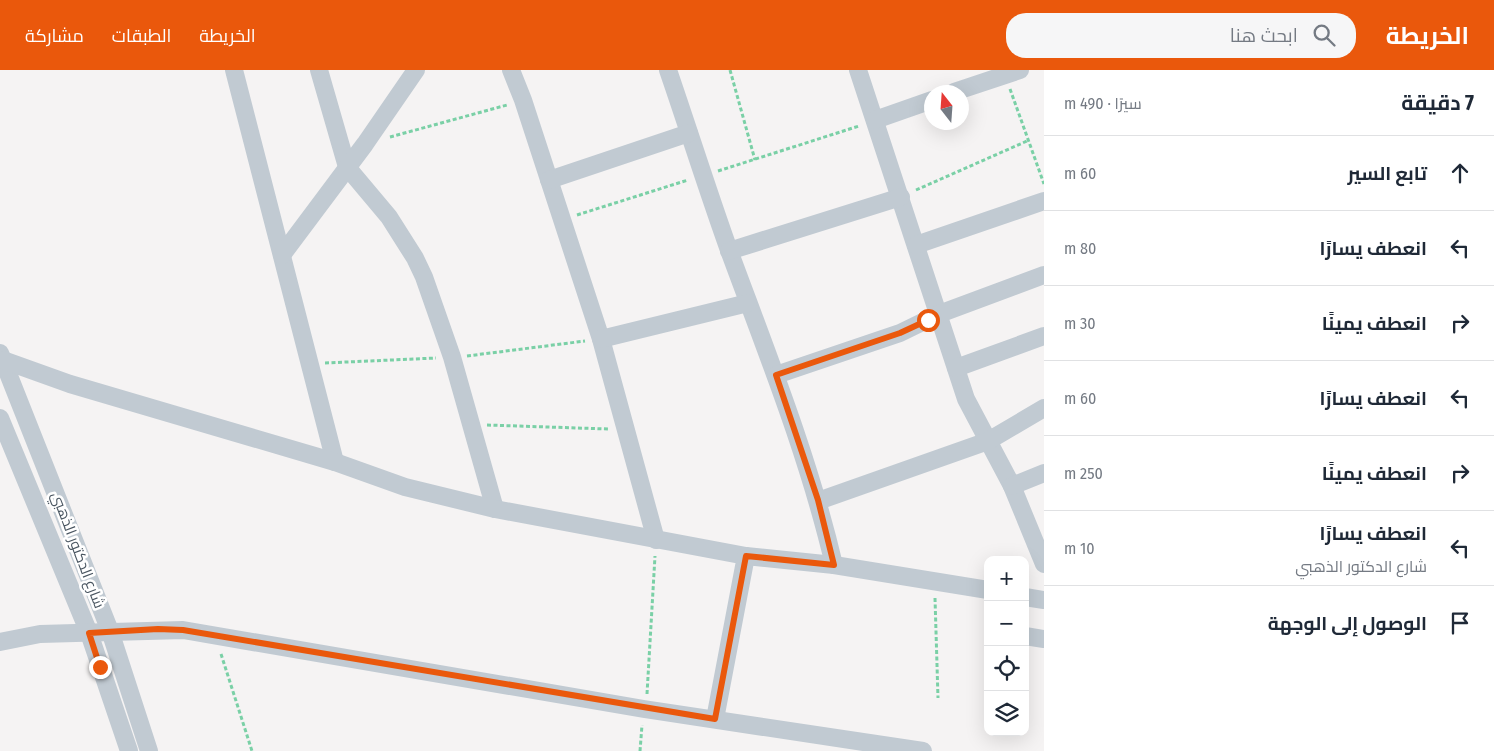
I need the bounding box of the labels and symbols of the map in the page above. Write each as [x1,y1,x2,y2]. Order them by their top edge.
north arrow [924,85,969,130]
route start [917,309,940,332]
street label: شارع الدكتور الذهبي [45,489,109,612]
route end [89,656,112,679]

